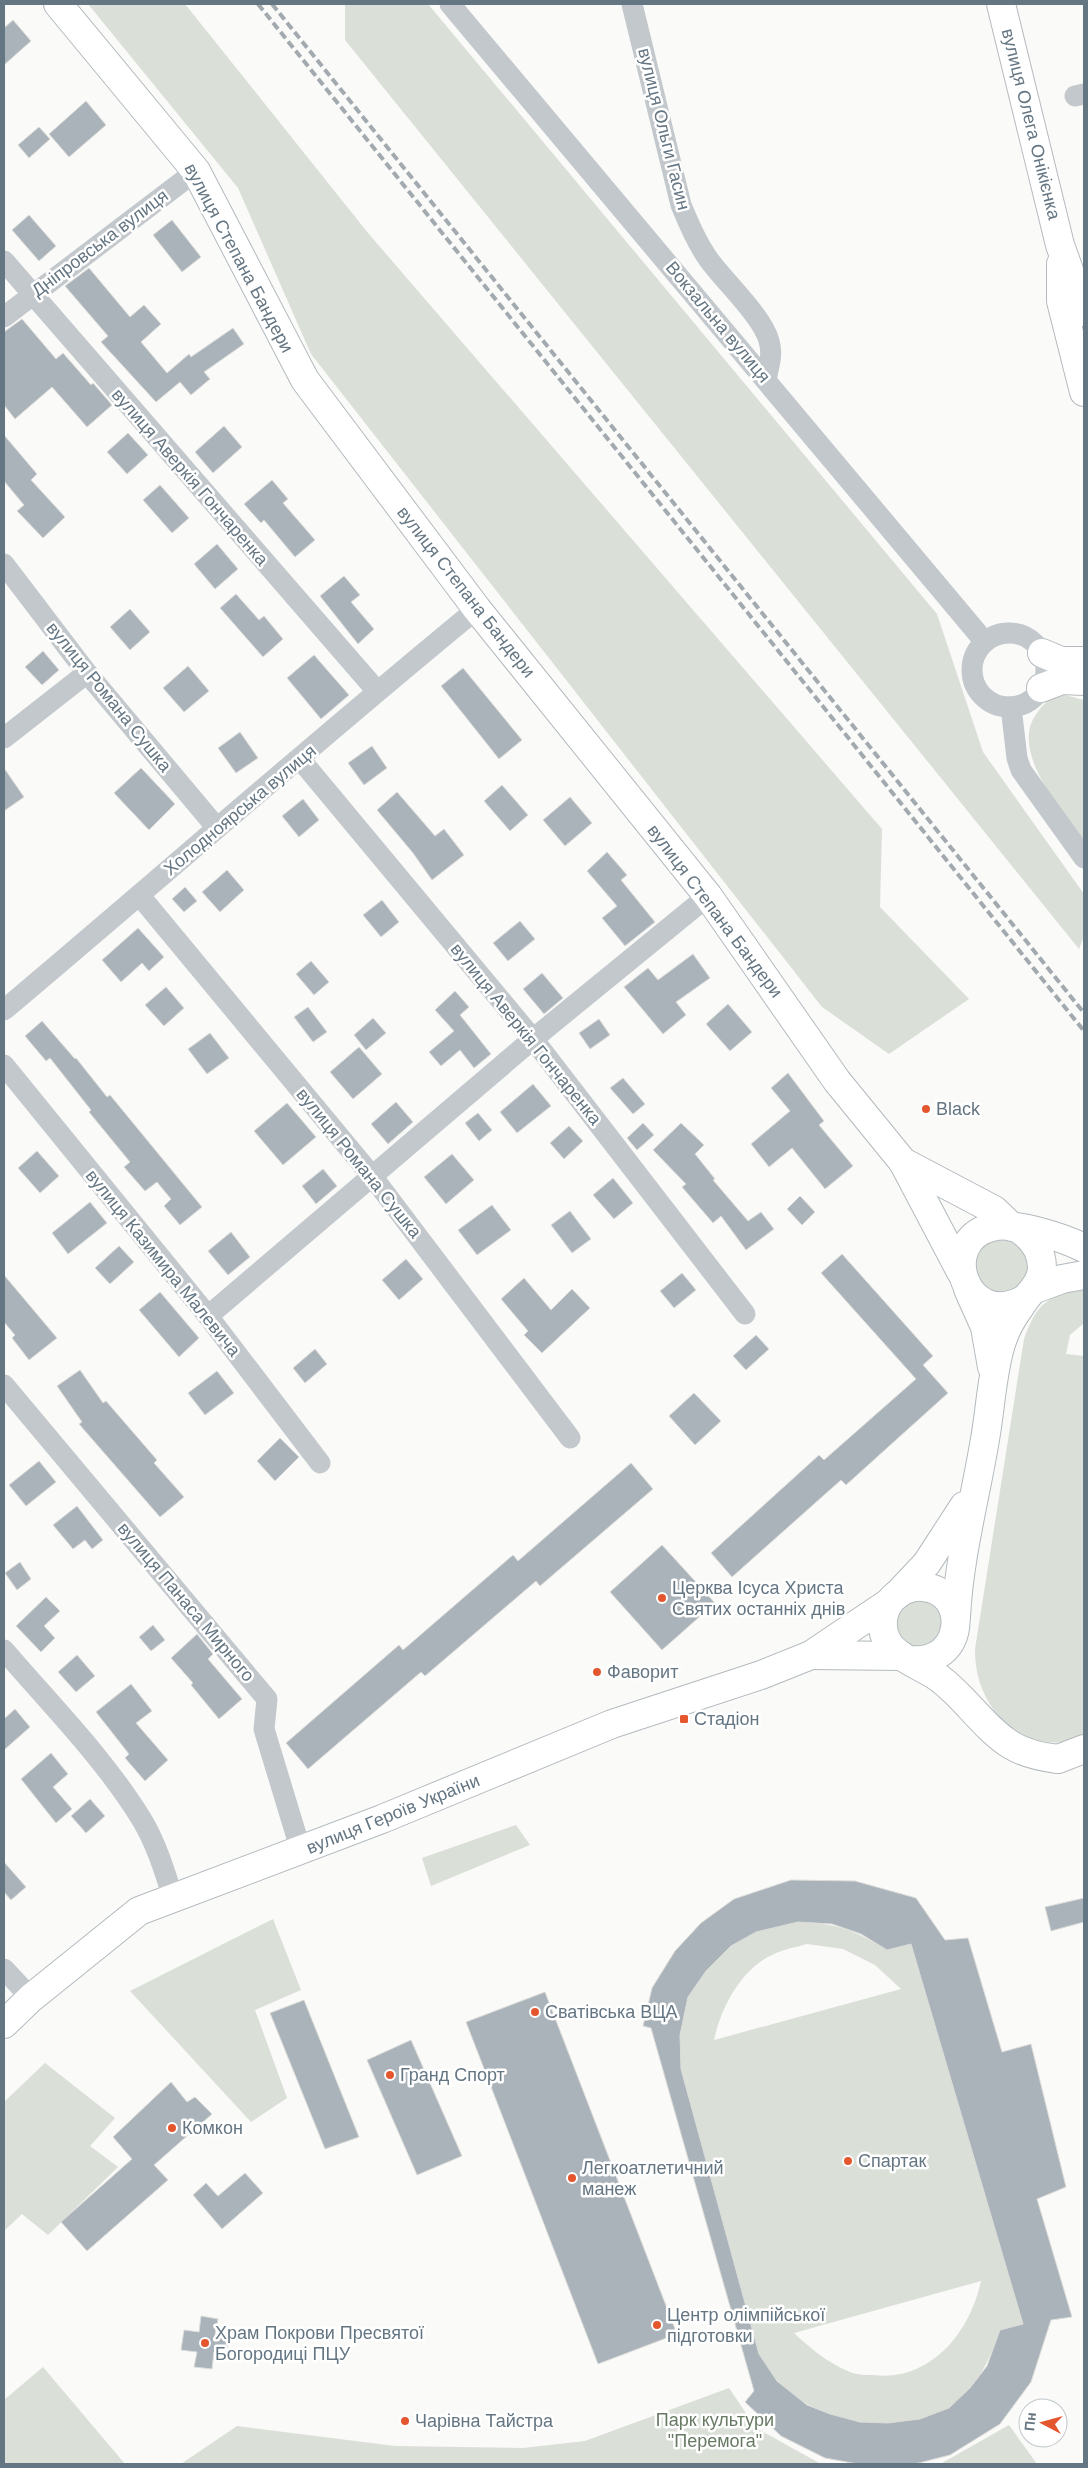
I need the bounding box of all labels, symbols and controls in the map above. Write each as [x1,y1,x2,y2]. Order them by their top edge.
street label: вулиця Олега Онікієнка [998,26,1065,223]
street label: вулиця Ольги Гасин [634,46,694,212]
street label: вулиця Степана Бандери [181,160,297,356]
street label: Дніпровська вулиця [28,185,172,301]
street label: Вокзальна вулиця [662,258,774,386]
street label: вулиця Аверкія Гончаренка [108,385,273,570]
street label: вулиця Степана Бандери [393,503,539,681]
street label: вулиця Романа Сушка [42,618,176,777]
street label: Холодноярська вулиця [160,741,320,879]
street label: вулиця Степана Бандери [643,821,787,1001]
street label: вулиця Аверкія Гончаренка [447,939,606,1129]
street label: вулиця Романа Сушка [292,1084,426,1243]
place label: Black [936,1099,981,1119]
marker: Black [920,1103,932,1115]
street label: вулиця Казимира Малевича [82,1166,245,1361]
street label: вулиця Панаса Мирного [114,1518,258,1686]
place label: Церква Ісуса Христа Святих останніх днів [672,1578,845,1619]
marker: Церква Ісуса Христа Святих останніх днів [656,1592,668,1604]
place label: Фаворит [607,1662,678,1682]
marker: Фаворит [591,1666,603,1678]
place label: Стадіон [694,1709,760,1729]
marker: Стадіон [678,1713,690,1725]
street label: вулиця Героїв України [303,1770,483,1858]
place label: Сватівська ВЦА [545,2002,678,2022]
marker: Сватівська ВЦА [529,2006,541,2018]
place label: Гранд Спорт [400,2065,505,2085]
marker: Гранд Спорт [384,2069,396,2081]
place label: Комкон [182,2118,243,2138]
marker: Комкон [166,2122,178,2134]
place label: Спартак [858,2151,926,2171]
marker: Спартак [842,2155,854,2167]
place label: Легкоатлетичний манеж [582,2158,724,2199]
marker: Легкоатлетичний манеж [566,2172,578,2184]
place label: Центр олімпійської підготовки [667,2305,825,2346]
marker: Центр олімпійської підготовки [651,2319,663,2331]
place label: Храм Покрови Пресвятої Богородиці ПЦУ [215,2323,424,2364]
marker: Храм Покрови Пресвятої Богородиці ПЦУ [199,2337,211,2349]
north arrow [1018,2398,1068,2448]
park label: Парк культури "Перемога" [656,2410,774,2451]
place label: Чарівна Тайстра [415,2411,554,2431]
text: Пн [1021,2412,1039,2432]
marker: Чарівна Тайстра [399,2415,411,2427]

